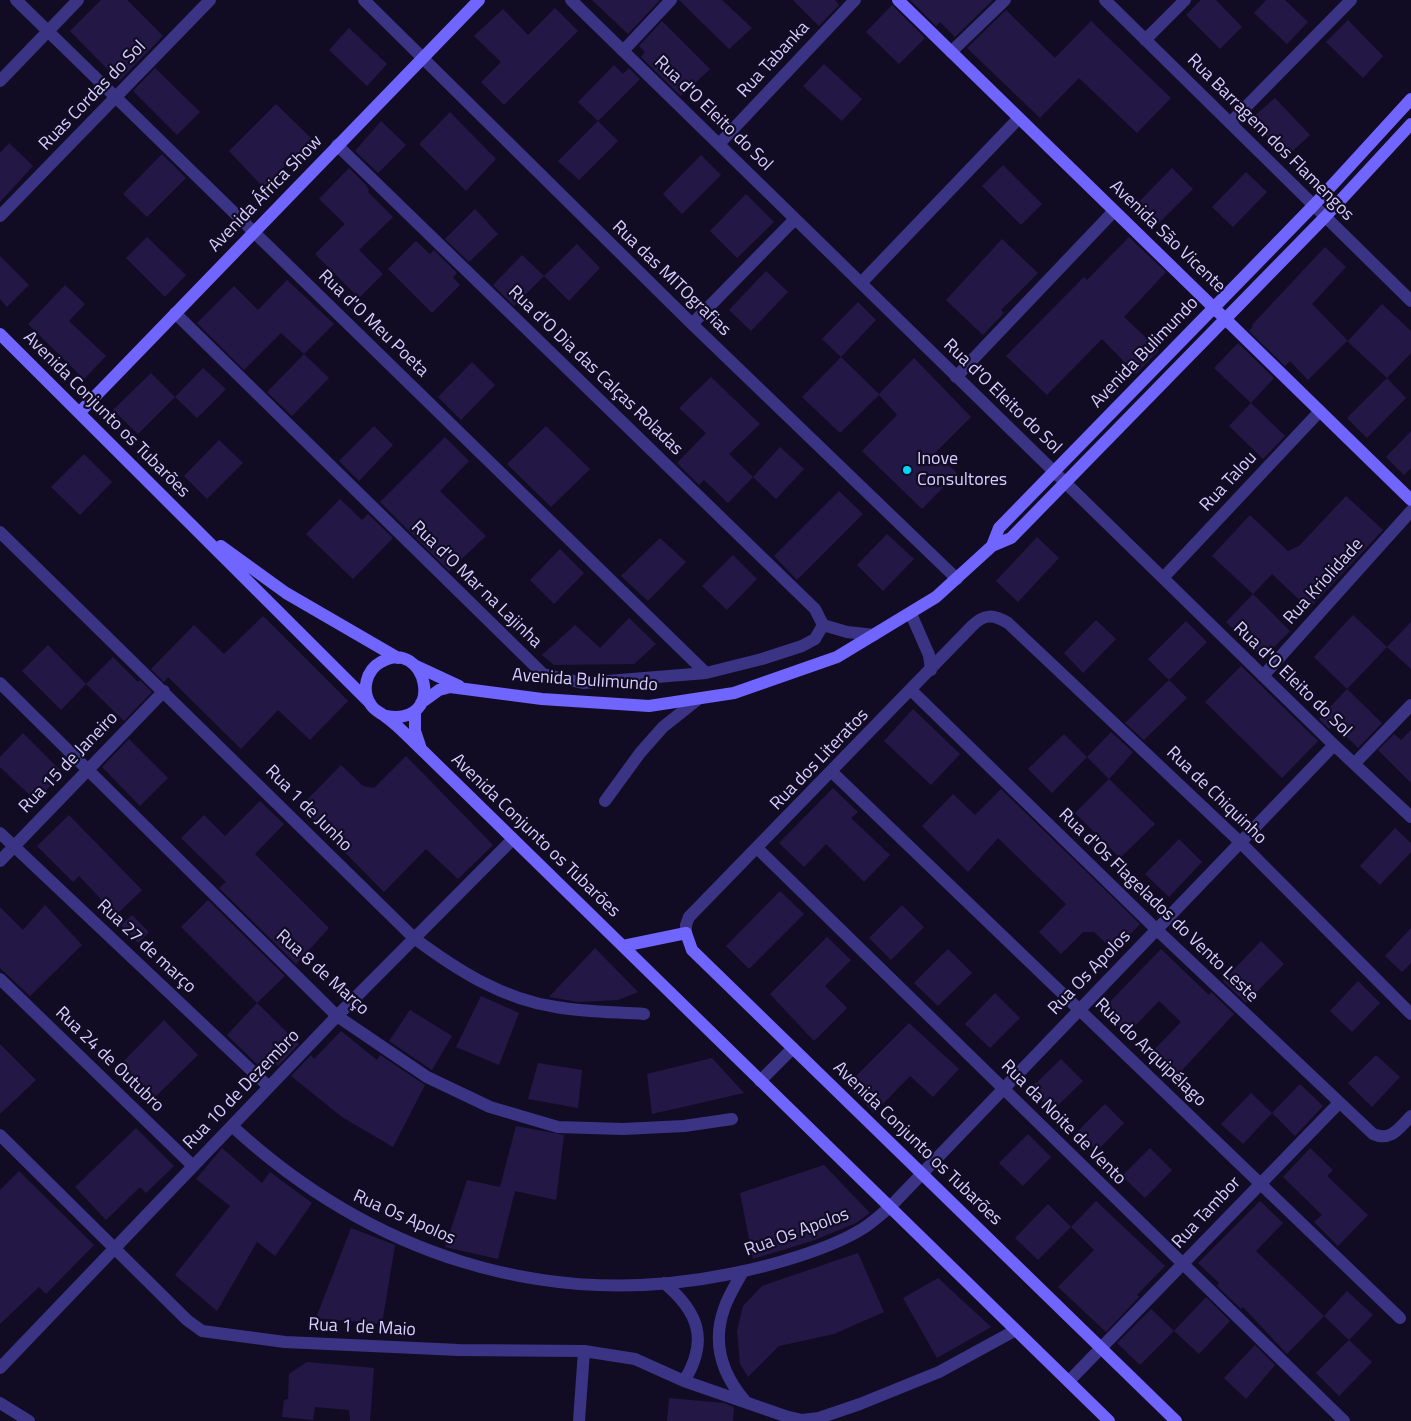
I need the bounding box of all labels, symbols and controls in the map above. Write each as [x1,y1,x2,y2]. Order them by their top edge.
street label: Rua Tabanka [733,17,815,103]
street label: Ruas Cordas do Sol [35,37,151,155]
street label: Rua Barragem dos Flamengos [1182,50,1358,226]
street label: Rua d'O Eleito do Sol [649,52,777,176]
street label: Avenida África Show [205,131,327,257]
street label: Avenida São Vicente [1105,176,1229,298]
street label: Rua das MITOgrafias [607,217,735,341]
street label: Rua d'O Meu Poeta [313,266,433,382]
street label: Rua d'O Dia das Calças Roladas [503,282,687,460]
street label: Avenida Bulimundo [1086,293,1204,413]
street label: Avenida Conjunto os Tubarões [18,327,194,503]
street label: Rua d'O Eleito do Sol [938,335,1066,459]
street label: Rua Talou [1196,448,1262,516]
place label: Inove Consultores [917,449,1007,492]
marker: Inove Consultores [901,464,913,476]
street label: Rua d'O Mar na Lajinha [406,517,546,653]
street label: Rua Kriolidade [1280,534,1368,630]
street label: Rua d'O Eleito do Sol [1228,618,1356,742]
street label: Avenida Bulimundo [511,665,659,697]
street label: Rua dos Literatos [766,705,874,815]
street label: Rua 15 de Janeiro [15,708,123,818]
street label: Rua de Chiquinho [1161,743,1271,849]
street label: Avenida Conjunto os Tubarões [446,750,624,922]
street label: Rua 1 de Junho [260,761,356,857]
street label: Rua d'Os Flagelados do Vento Leste [1054,805,1262,1007]
street label: Rua 27 de março [92,896,200,998]
street label: Rua 8 de Março [271,926,373,1020]
street label: Rua Os Apolos [1044,926,1136,1020]
street label: Rua do Arquipélago [1090,994,1210,1112]
street label: Rua 24 de Outubro [50,1003,168,1117]
street label: Rua 10 de Dezembro [179,1026,305,1154]
street label: Rua da Noite de Vento [996,1056,1130,1190]
street label: Avenida Conjunto os Tubarões [828,1058,1006,1230]
street label: Rua Tambor [1168,1172,1246,1254]
street label: Rua Os Apolos [350,1186,458,1250]
street label: Rua Os Apolos [742,1204,852,1262]
street label: Rua 1 de Maio [308,1314,416,1342]

